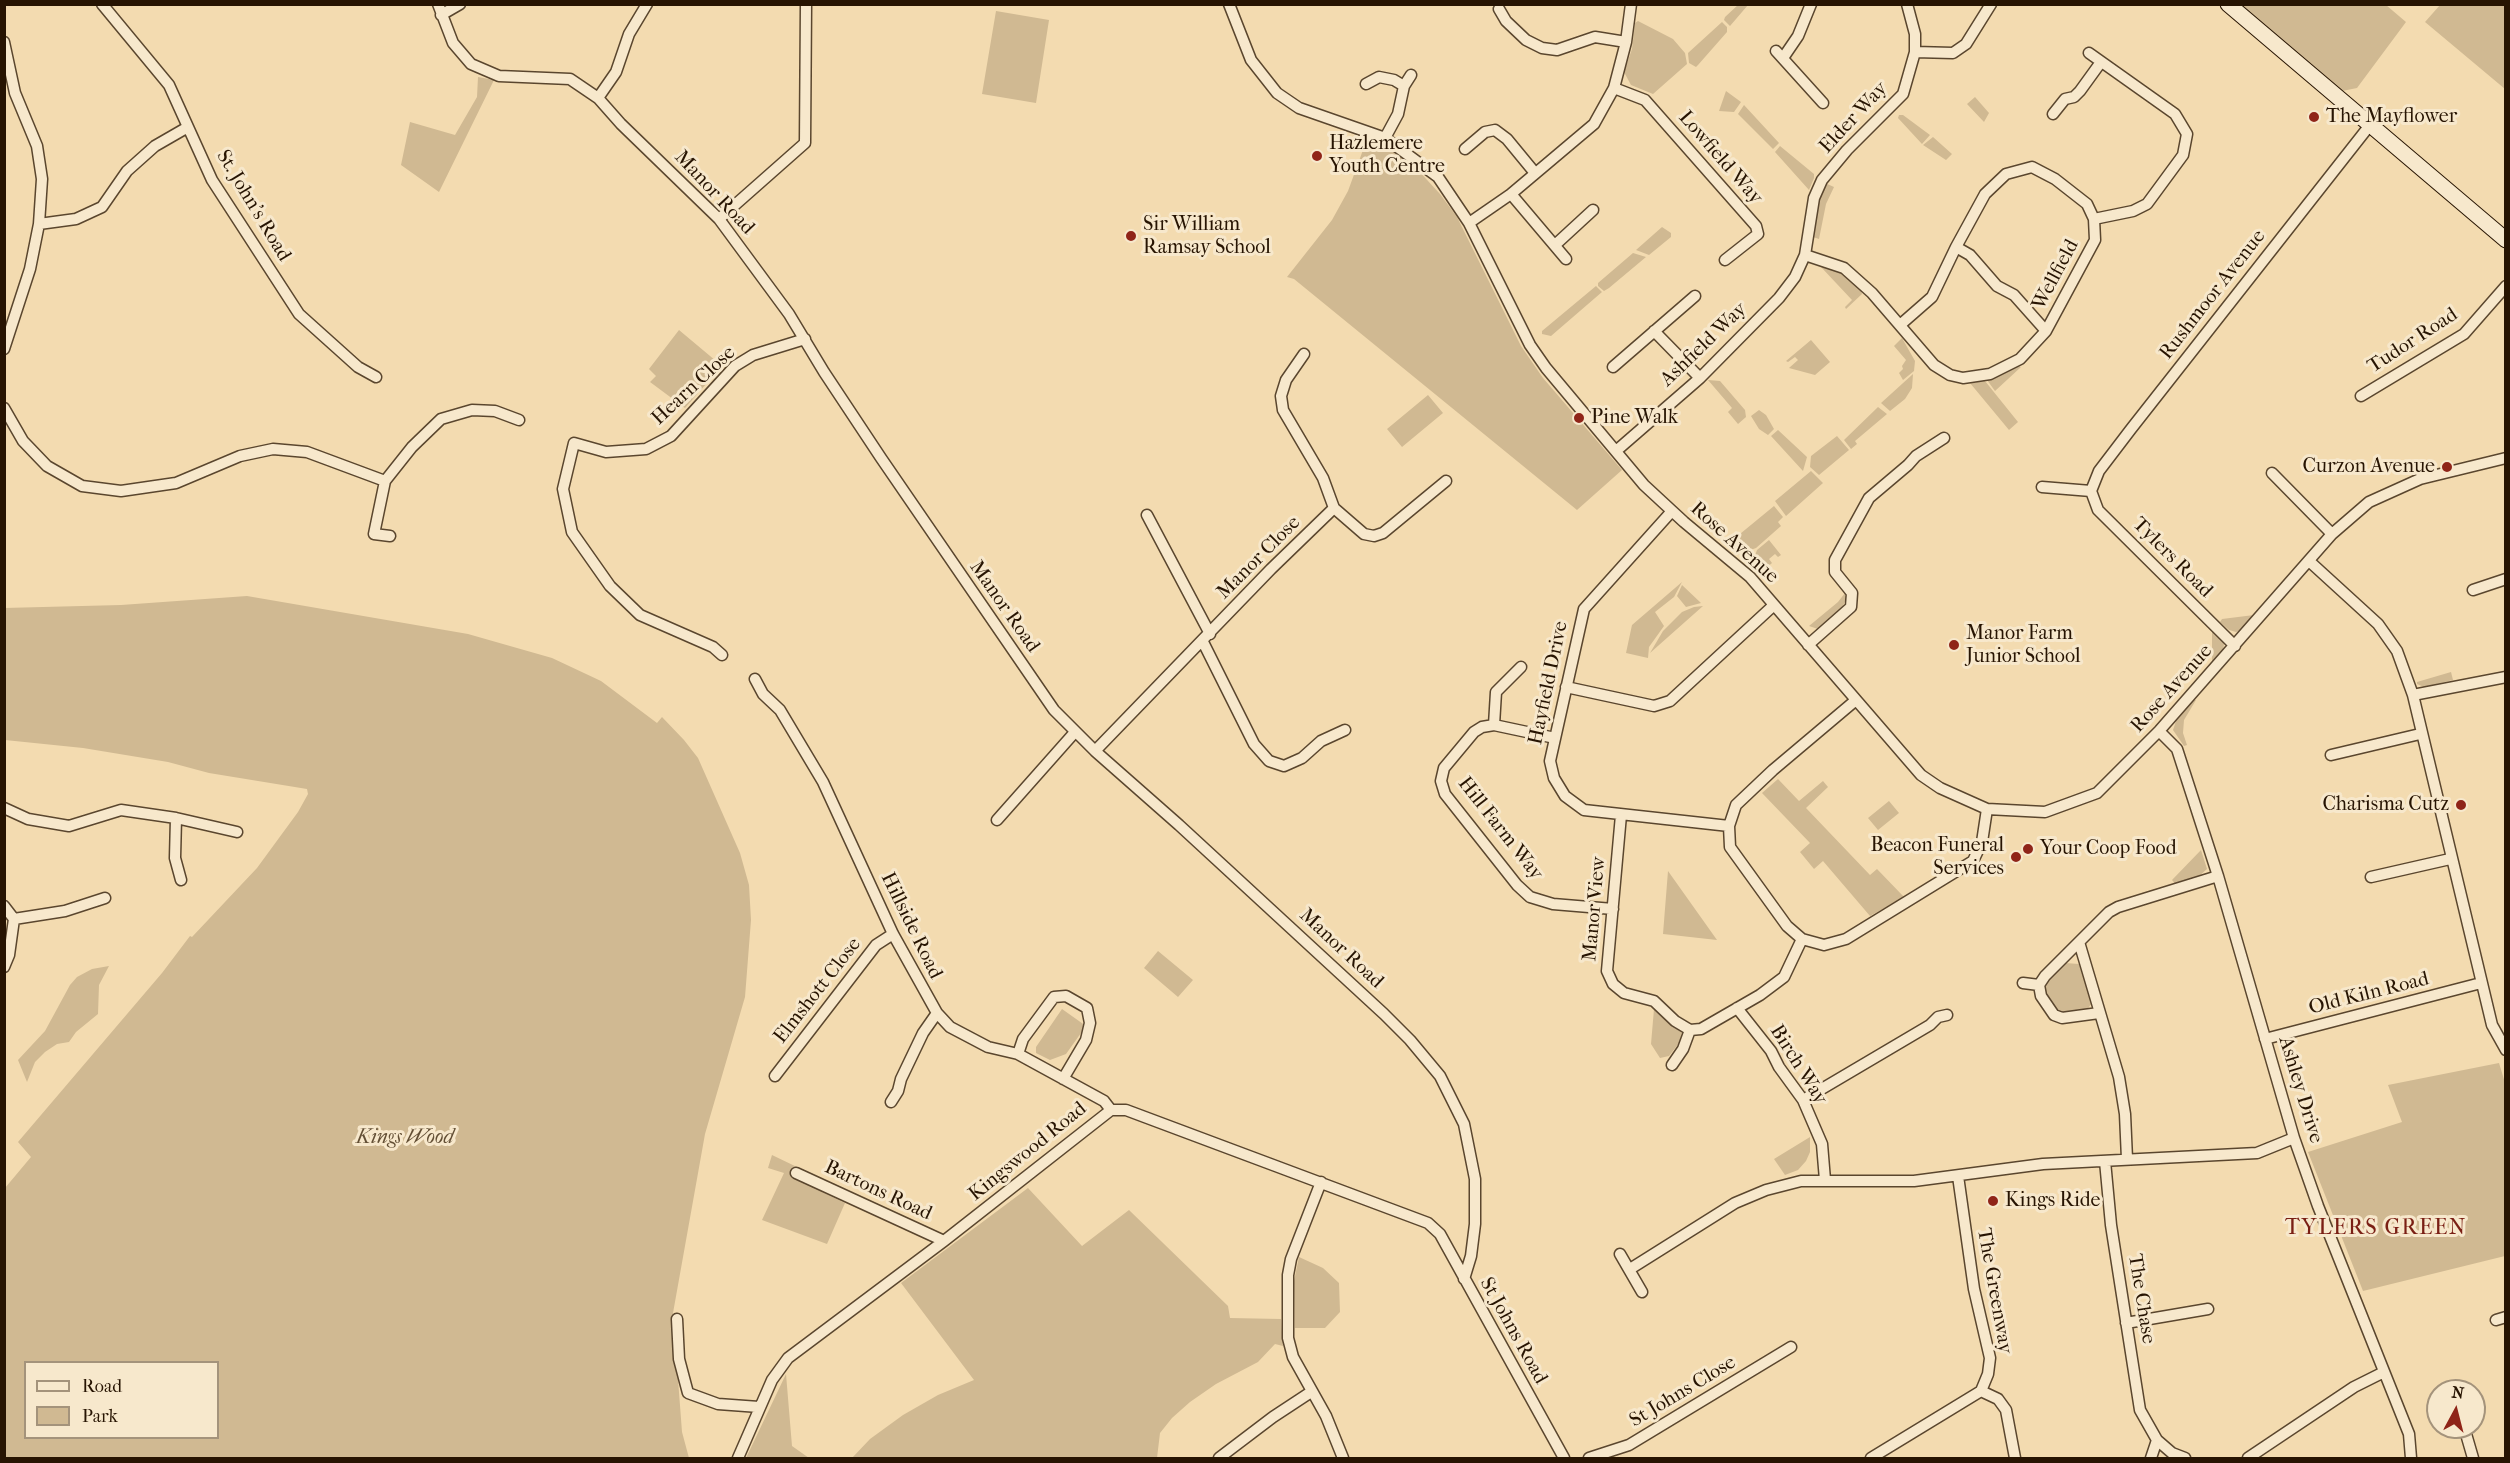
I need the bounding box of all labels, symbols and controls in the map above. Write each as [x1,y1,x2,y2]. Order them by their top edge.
street label: Elder Way [1815,77,1893,159]
place label: The Mayflower [2326,105,2457,129]
street label: Lowfield Way [1673,106,1767,210]
marker: The Mayflower [2307,110,2321,124]
place label: Hazlemere Youth Centre [1329,132,1445,179]
street label: St. John's Road [210,146,296,266]
street label: Manor Road [669,146,759,240]
marker: Hazlemere Youth Centre [1310,149,1324,163]
place label: Sir William Ramsay School [1143,213,1271,260]
street label: Rushmoor Avenue [2155,225,2271,365]
marker: Sir William Ramsay School [1124,229,1138,243]
street label: Wellfield [2027,236,2085,314]
street label: Ashfield Way [1656,298,1752,392]
street label: Tudor Road [2363,303,2463,379]
street label: Hearn Close [647,341,741,431]
place label: Pine Walk [1591,406,1678,430]
marker: Pine Walk [1572,411,1586,425]
place label: Curzon Avenue [2302,455,2435,479]
marker: Curzon Avenue [2440,460,2454,474]
street label: Rose Avenue [1685,497,1783,589]
street label: Manor Close [1212,511,1306,605]
street label: Tylers Road [2127,513,2217,603]
street label: Manor Road [964,557,1044,657]
street label: Hayfield Drive [1524,619,1574,747]
place label: Manor Farm Junior School [1966,622,2081,669]
marker: Manor Farm Junior School [1947,638,1961,652]
street label: Rose Avenue [2126,640,2218,738]
street label: Hill Farm Way [1452,773,1548,885]
place label: Charisma Cutz [2322,793,2449,817]
marker: Charisma Cutz [2454,798,2468,812]
place label: Beacon Funeral Services [1870,834,2004,881]
place label: Your Coop Food [2040,837,2177,861]
marker: Your Coop Food [2021,842,2035,856]
marker: Beacon Funeral Services [2009,850,2023,864]
street label: Manor View [1578,856,1612,962]
street label: Hillside Road [875,869,947,983]
street label: Manor Road [1294,904,1388,994]
street label: Elmshott Close [769,933,867,1049]
street label: Old Kiln Road [2307,967,2431,1021]
street label: Birch Way [1764,1021,1832,1109]
street label: Ashley Drive [2272,1034,2328,1146]
street label: Kingswood Road [964,1097,1092,1207]
park label: Kings Wood [356,1126,454,1150]
street label: Bartons Road [820,1156,936,1226]
place label: Kings Ride [2005,1189,2100,1213]
marker: Kings Ride [1986,1194,2000,1208]
district label: TYLERS GREEN [2285,1216,2467,1242]
street label: The Greenway [1971,1226,2017,1356]
street label: The Chase [2122,1252,2160,1346]
street label: St Johns Road [1474,1274,1552,1388]
street label: St Johns Close [1626,1351,1740,1433]
legend [24,1361,219,1439]
text: Road [82,1376,122,1397]
north arrow [2426,1379,2486,1439]
text: N [2451,1382,2465,1403]
text: Park [82,1406,118,1427]

